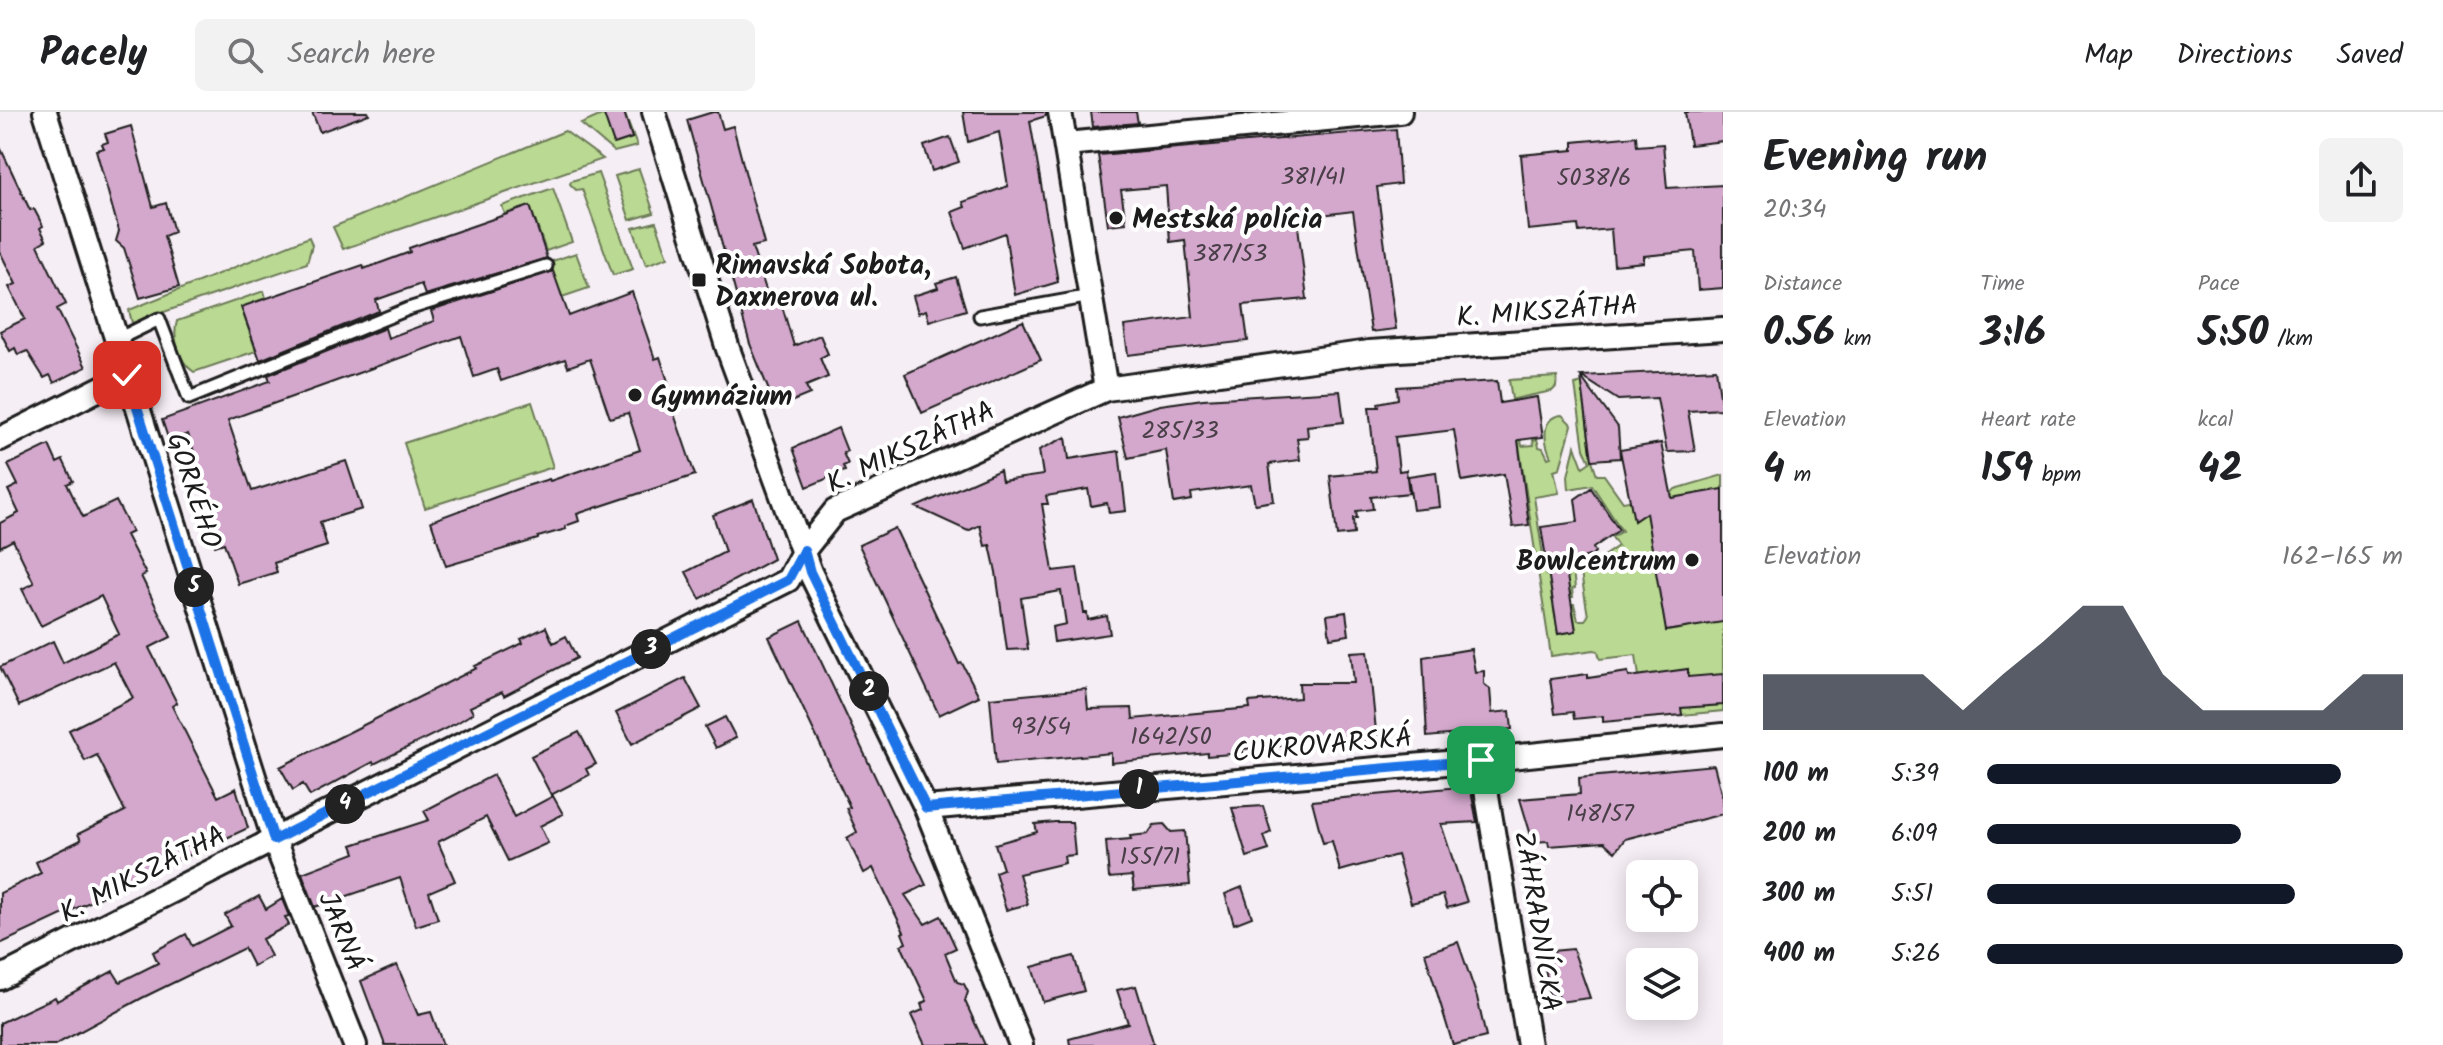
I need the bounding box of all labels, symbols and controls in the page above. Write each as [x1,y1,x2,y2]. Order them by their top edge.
search box [195,19,755,91]
text: Pacely [40,25,147,85]
text: Search here [287,31,435,79]
icon: search [223,33,267,77]
text: Map [2084,33,2133,78]
text: Directions [2177,33,2293,78]
text: Saved [2337,33,2403,78]
text: Evening run [1763,124,1987,194]
button: share [2319,138,2403,222]
house number: 381/41 [1281,158,1345,197]
house number: 5038/6 [1557,159,1631,198]
text: 20:34 [1763,189,1827,231]
place label: Mestská polícia [1132,198,1323,243]
marker: Mestská polícia [1107,209,1125,227]
house number: 387/53 [1193,235,1267,274]
place label: Rimavská Sobota, Daxnerova ul. [715,244,931,321]
text: Distance [1763,267,1842,302]
text: Time [1980,267,2025,302]
text: Pace [2198,267,2240,302]
marker: Rimavská Sobota, Daxnerova ul. [690,271,708,289]
street label: K. MIKSZÁTHA [1455,284,1639,341]
text: 0.56 [1763,302,1835,366]
text: 3:16 [1980,302,2046,366]
text: 5:50 [2198,302,2269,366]
text: km [1835,322,1872,357]
text: /km [2269,322,2313,357]
pin [93,341,161,409]
icon: check [105,353,149,397]
place label: Gymnázium [651,375,793,420]
marker: Gymnázium [626,386,644,404]
street label: K. MIKSZÁTHA [819,389,1003,507]
text: Elevation [1763,403,1846,438]
text: Heart rate [1980,403,2076,438]
text: kcal [2198,403,2233,438]
house number: 285/33 [1141,412,1219,451]
street label: GORKÉHO [153,427,232,555]
text: 4 [1763,438,1785,502]
text: 159 [1980,438,2033,502]
text: 42 [2198,438,2243,502]
text: m [1785,458,1811,493]
text: bpm [2033,458,2081,493]
text: Elevation [1763,536,1861,578]
text: 162–165 m [2282,536,2403,578]
place label: Bowlcentrum [1516,540,1676,585]
marker: Bowlcentrum [1683,551,1701,569]
pin: 5 [174,567,214,607]
text: 5 [188,569,200,604]
pin: 3 [631,629,671,669]
text: 3 [645,631,657,666]
pin: 2 [849,671,889,711]
text: 2 [863,673,875,708]
house number: 93/54 [1011,708,1071,747]
street label: CUKROVARSKÁ [1230,716,1414,777]
house number: 1642/50 [1130,718,1212,757]
pin [1447,726,1515,794]
icon: arrive [1459,738,1503,782]
text: 100 m [1763,753,1829,795]
text: 5:39 [1891,753,1939,795]
pin: 1 [1119,769,1159,809]
text: 1 [1136,771,1142,806]
pin: 4 [325,784,365,824]
text: 4 [339,786,351,821]
house number: 148/57 [1566,795,1635,834]
text: 200 m [1763,813,1836,855]
text: 6:09 [1891,813,1938,855]
street label: K. MIKSZÁTHA [52,814,234,937]
street label: ZÁHRADNÍCKA [1500,828,1573,1015]
house number: 155/71 [1120,838,1180,877]
map controls [1626,860,1698,1020]
button: locate [1626,860,1698,932]
text: 300 m [1763,873,1835,915]
text: 5:51 [1891,873,1933,915]
street label: JARNÁ [304,885,377,979]
text: 400 m [1763,933,1835,975]
text: 5:26 [1891,933,1941,975]
button: layers [1626,948,1698,1020]

